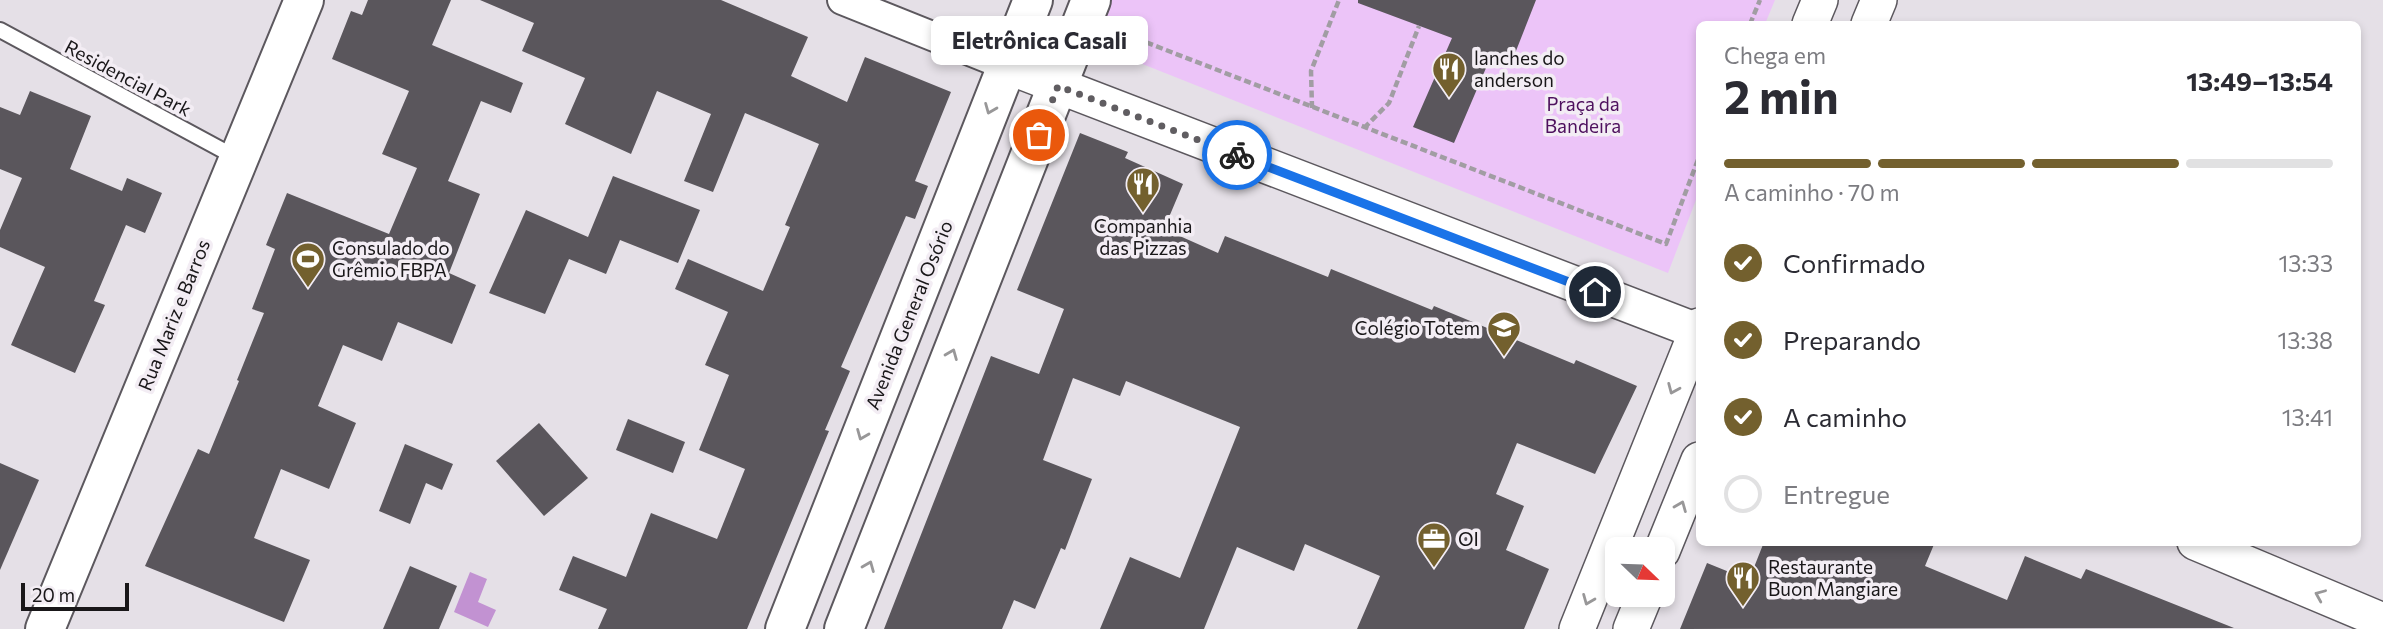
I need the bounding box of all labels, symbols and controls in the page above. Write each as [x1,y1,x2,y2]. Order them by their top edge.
callout: Eletrônica Casali [930,16,1148,65]
text: Eletrônica Casali [952,26,1127,54]
street label: Residencial Park [61,35,195,121]
text: Chega em [1724,41,1826,69]
place label: lanches do anderson [1474,46,1565,91]
restaurant icon: lanches do anderson [1430,50,1468,99]
text: 13:49–13:54 [2186,65,2333,96]
text: 2 min [1724,67,1839,123]
park label: Praça da Bandeira [1545,92,1621,137]
one-way arrow [985,103,999,115]
pin [1009,105,1069,165]
icon: bag [1020,116,1058,154]
courier [1202,120,1272,190]
icon: bike [1218,136,1256,174]
restaurant icon: Companhia das Pizzas [1124,165,1162,214]
text: A caminho · 70 m [1724,178,1900,206]
place label: Companhia das Pizzas [1094,214,1192,259]
street label: Avenida General Osório [860,217,957,413]
street label: Rua Mariz e Barros [133,236,214,394]
place label: Consulado do Grêmio FBPA [332,236,450,281]
sports icon: Consulado do Grêmio FBPA [289,240,327,289]
icon: check [1724,244,1762,282]
text: Confirmado [1783,247,1925,278]
text: 13:33 [2278,249,2333,277]
pin [1565,262,1625,322]
icon: home [1576,273,1614,311]
school or university icon: Colégio Totem [1485,309,1523,358]
place label: Colégio Totem [1354,316,1480,339]
icon: check [1724,321,1762,359]
text: Preparando [1783,324,1921,355]
text: 13:38 [2278,326,2333,354]
one-way arrow [944,348,958,360]
one-way arrow [1667,381,1681,394]
icon: check [1724,398,1762,436]
text: A caminho [1783,401,1907,432]
text: 13:41 [2282,403,2333,431]
one-way arrow [856,428,870,440]
text: Entregue [1783,478,1890,509]
one-way arrow [1672,501,1686,513]
office icon: OI [1415,520,1453,569]
place label: OI [1458,527,1479,550]
north arrow [1605,537,1675,607]
map controls [1605,537,1675,607]
place label: Restaurante Buon Mangiare [1768,555,1898,600]
restaurant icon: Restaurante Buon Mangiare [1724,559,1762,608]
one-way arrow [860,560,874,572]
scale bar [21,580,130,612]
text: 20 m [32,583,75,606]
one-way arrow [2315,589,2327,603]
one-way arrow [1583,593,1597,605]

